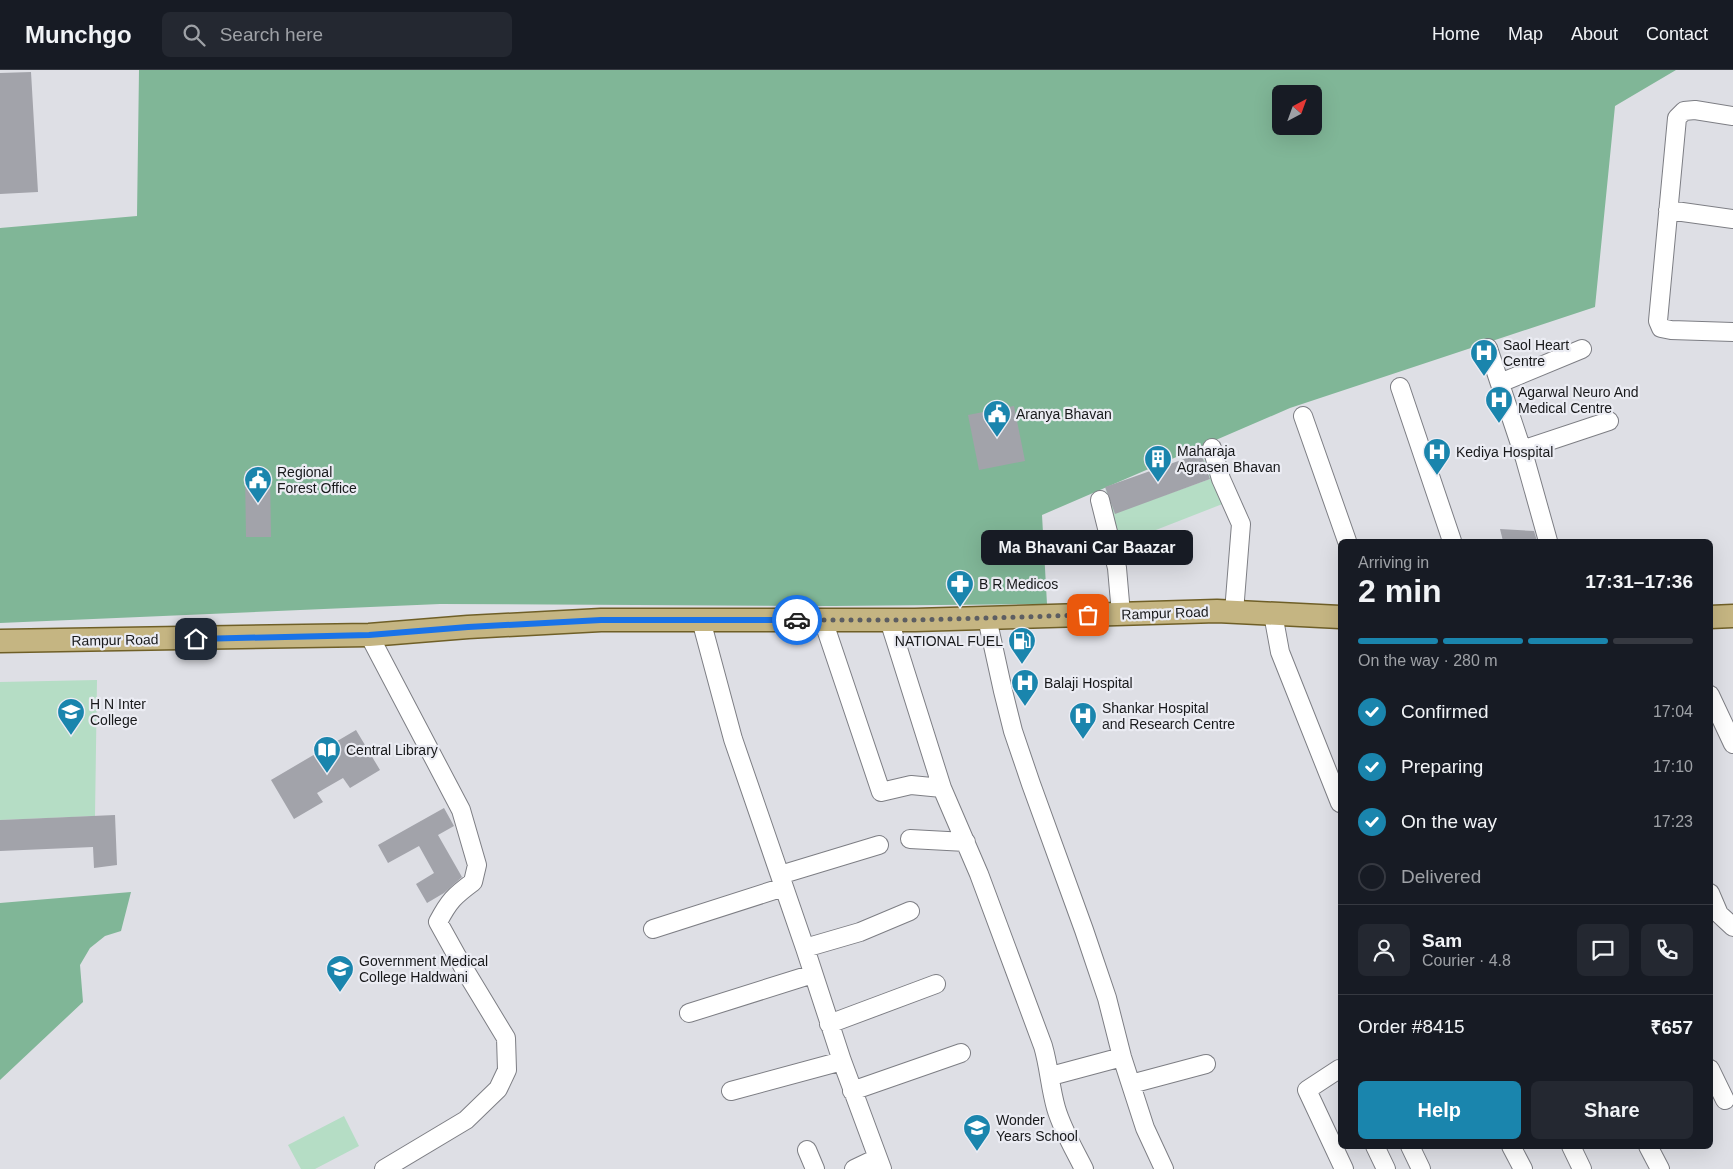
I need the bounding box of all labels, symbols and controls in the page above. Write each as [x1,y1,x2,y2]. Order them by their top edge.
search box [162,12,512,57]
text: Munchgo [25,21,132,48]
icon: search [180,21,208,49]
text: Search here [220,24,323,45]
text: Home [1432,24,1480,44]
text: Map [1508,24,1543,44]
text: About [1571,24,1618,44]
text: Contact [1646,24,1708,44]
north arrow [1272,85,1322,135]
map controls [1272,85,1322,135]
place label: Saol Heart Centre [1503,337,1569,369]
hospital icon: Saol Heart Centre [1469,338,1499,377]
place label: Agarwal Neuro And Medical Centre [1518,384,1639,416]
hospital icon: Agarwal Neuro And Medical Centre [1484,385,1514,424]
public building icon: Aranya Bhavan [982,399,1012,438]
place label: Aranya Bhavan [1016,406,1112,422]
hospital icon: Kediya Hospital [1422,437,1452,476]
place label: Maharaja Agrasen Bhavan [1177,443,1281,475]
building icon: Maharaja Agrasen Bhavan [1143,444,1173,483]
place label: Kediya Hospital [1456,444,1553,460]
place label: Regional Forest Office [277,464,357,496]
public building icon: Regional Forest Office [243,465,273,504]
callout: Ma Bhavani Car Baazar [982,530,1194,565]
text: Ma Bhavani Car Baazar [999,539,1175,556]
text: Arriving in [1358,554,1429,571]
pharmacy icon: B R Medicos [945,569,975,608]
text: 17:31–17:36 [1585,571,1693,592]
text: 2 min [1358,573,1442,609]
place label: B R Medicos [979,576,1058,592]
pin [1067,594,1109,636]
courier [772,595,822,645]
icon: bag [1074,601,1102,629]
street label: Rampur Road [1121,603,1209,623]
icon: car [783,606,811,634]
pin [175,618,217,660]
icon: home [182,625,210,653]
fuel station icon: NATIONAL FUEL [1007,626,1037,665]
street label: Rampur Road [71,631,159,649]
place label: NATIONAL FUEL [895,633,1003,649]
text: On the way · 280 m [1358,652,1498,669]
hospital icon: Balaji Hospital [1010,668,1040,707]
place label: Balaji Hospital [1044,675,1133,691]
place label: H N Inter College [90,696,146,728]
school or university icon: H N Inter College [56,697,86,736]
icon: check [1358,698,1386,726]
place label: Shankar Hospital and Research Centre [1102,700,1235,732]
hospital icon: Shankar Hospital and Research Centre [1068,701,1098,740]
text: Confirmed [1401,701,1489,722]
text: 17:04 [1653,703,1693,720]
library icon: Central Library [312,735,342,774]
place label: Central Library [346,742,438,758]
icon: check [1358,753,1386,781]
text: Preparing [1401,756,1483,777]
text: 17:10 [1653,758,1693,775]
icon: check [1358,808,1386,836]
text: On the way [1401,811,1497,832]
text: 17:23 [1653,813,1693,830]
text: Delivered [1401,866,1481,887]
button: person [1358,924,1410,976]
button: chat [1577,924,1629,976]
button: phone [1641,924,1693,976]
text: Sam [1422,930,1462,951]
text: Courier · 4.8 [1422,952,1511,969]
place label: Government Medical College Haldwani [359,953,488,985]
school or university icon: Government Medical College Haldwani [325,954,355,993]
text: Order #8415 [1358,1016,1465,1037]
text: ₹657 [1650,1017,1693,1038]
button: Help [1358,1081,1521,1139]
button: Share [1531,1081,1693,1139]
place label: Wonder Years School [996,1112,1078,1144]
school or university icon: Wonder Years School [962,1113,992,1152]

